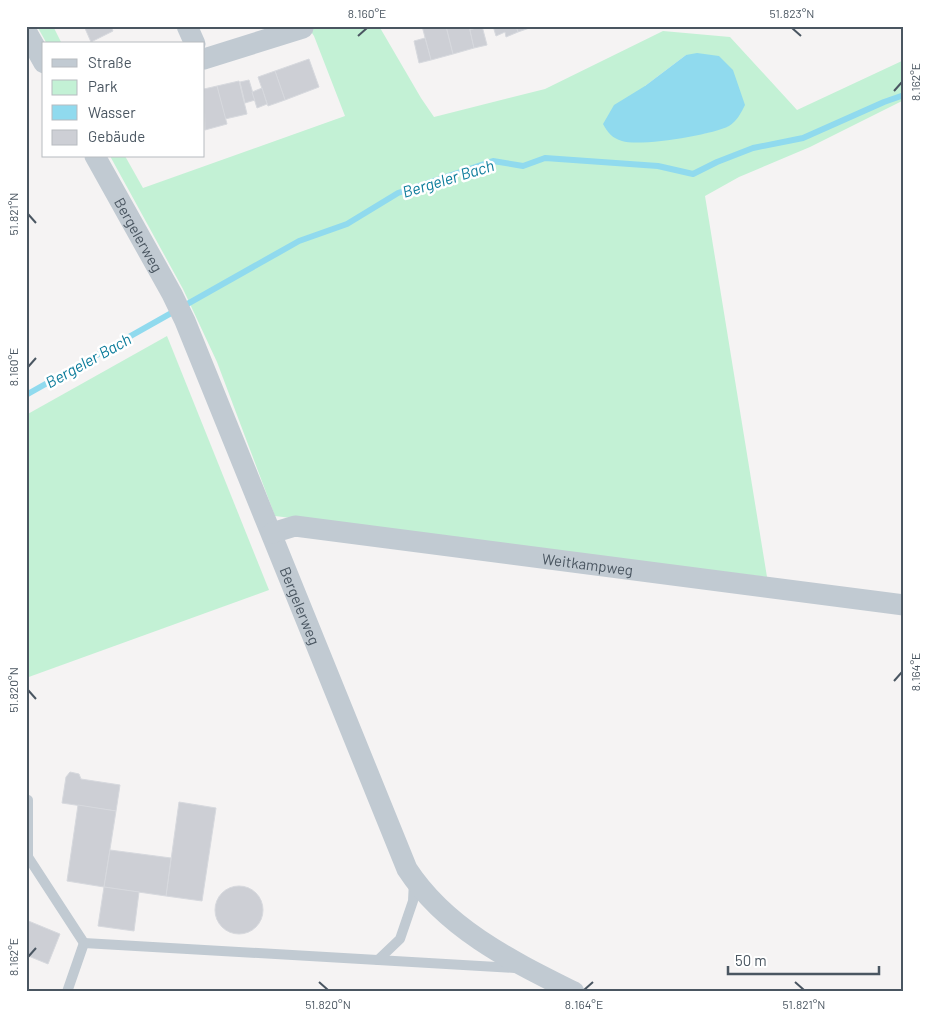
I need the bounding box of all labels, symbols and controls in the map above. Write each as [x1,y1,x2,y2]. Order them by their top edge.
text: 8.160°E [348,6,386,20]
text: 51.823°N [770,6,814,20]
legend [42,42,205,158]
text: Straße [88,53,132,71]
text: 8.162°E [908,63,922,101]
text: Park [88,77,118,95]
text: Wasser [88,103,136,121]
text: Gebäude [88,127,145,145]
water label: Bergeler Bach [400,155,496,201]
text: 51.821°N [6,193,20,235]
street label: Bergelerweg [111,194,167,275]
water label: Bergeler Bach [42,329,134,391]
text: 8.160°E [6,348,20,386]
street label: Weitkampweg [541,549,634,579]
street label: Bergelerweg [276,564,324,647]
text: 8.164°E [908,653,922,691]
text: 51.820°N [6,667,20,713]
text: 8.162°E [6,938,20,976]
scale bar [728,943,879,975]
text: 50 m [735,951,767,969]
text: 51.820°N [305,997,351,1011]
text: 8.164°E [565,997,603,1011]
text: 51.821°N [783,997,825,1011]

